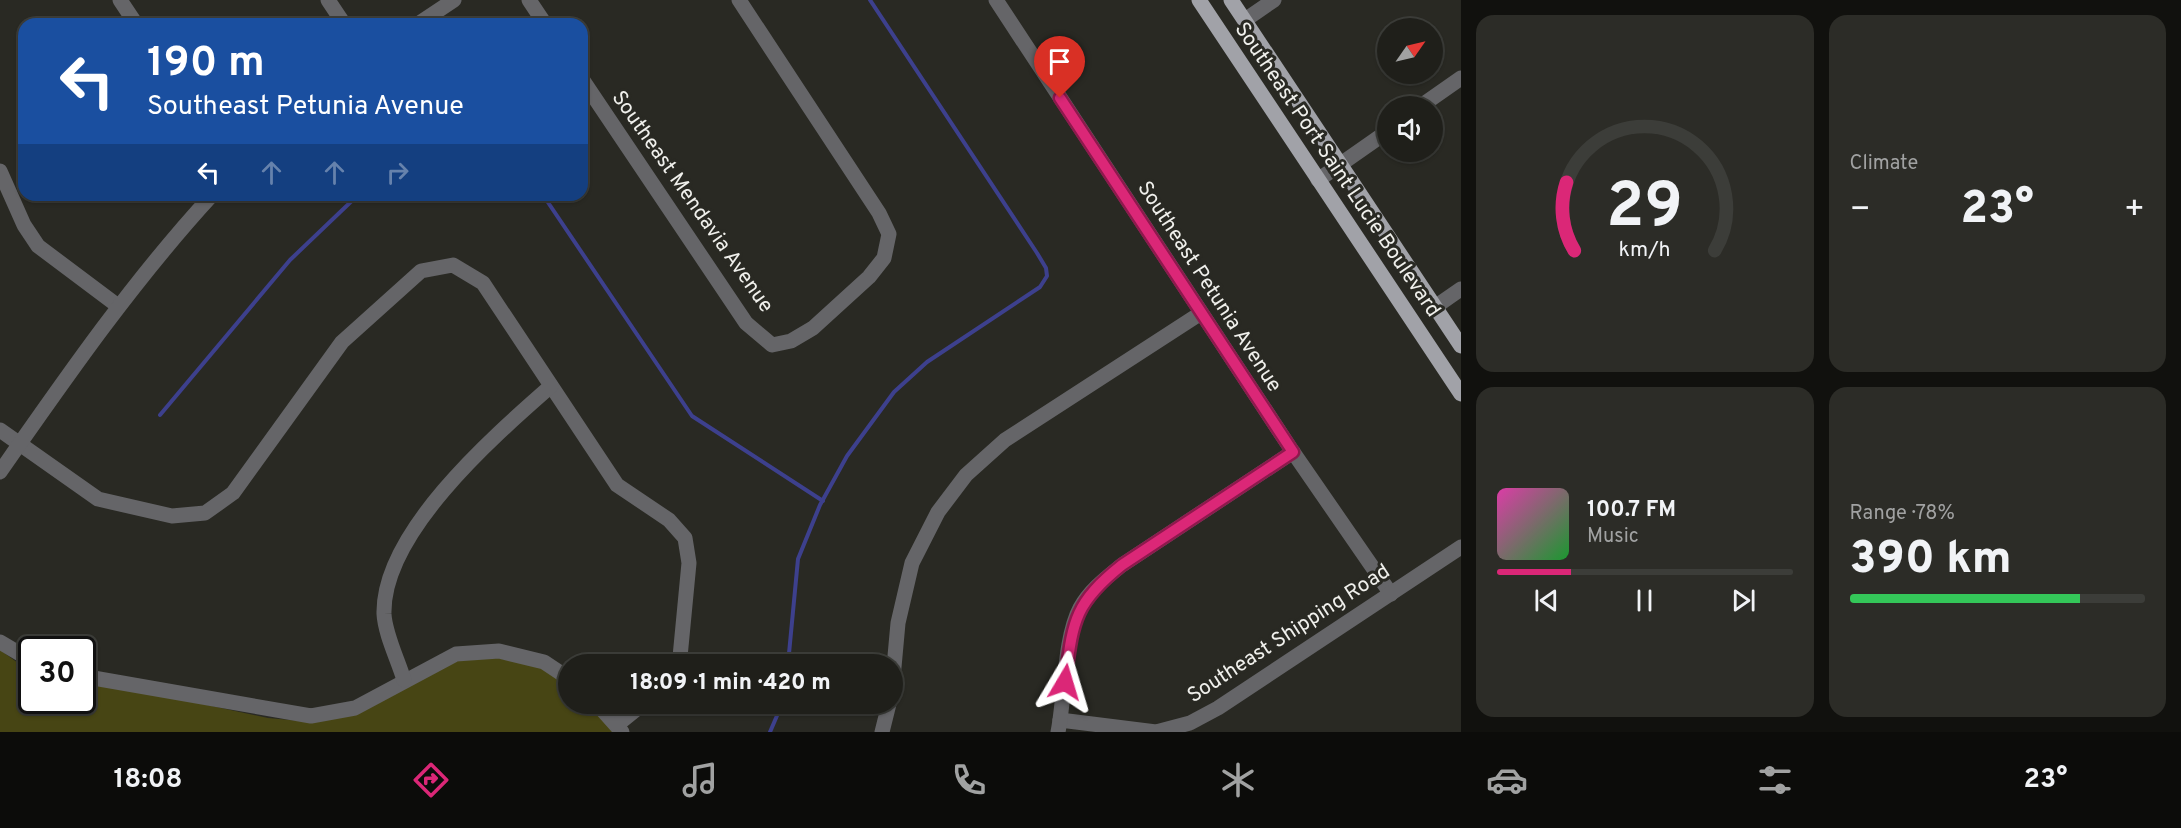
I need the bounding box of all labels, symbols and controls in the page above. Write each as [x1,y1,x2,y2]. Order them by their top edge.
street label: Southeast Port Saint Lucie Boulevard [1228,17,1446,323]
north arrow [1377,18,1443,84]
map controls [1377,18,1443,162]
pin [1034,36,1085,98]
text: 190 m [147,38,265,91]
icon: left [48,42,126,120]
icon: arrive [1043,45,1076,78]
street label: Southeast Mendavia Avenue [605,86,779,318]
text: Southeast Petunia Avenue [147,90,464,124]
button: sound [1377,96,1443,162]
text: Climate [1850,151,1918,177]
icon: left [192,156,225,189]
icon: ahead [255,156,288,189]
icon: ahead [318,156,351,189]
icon: right [381,156,414,189]
text: 29 [1606,170,1683,249]
street label: Southeast Petunia Avenue [1131,176,1287,398]
text: 23° [1961,182,2034,239]
text: − [1850,190,1871,232]
text: + [2124,190,2145,232]
text: km/h [1619,237,1671,264]
text: 100.7 FM [1587,497,1676,524]
text: Range · 78% [1850,501,1955,527]
text: Music [1587,524,1639,550]
text: 390 km [1850,532,2012,589]
street label: Southeast Shipping Road [1183,558,1395,710]
icon: previous [1530,584,1563,617]
icon: pause [1628,584,1661,617]
icon: next [1727,584,1760,617]
speed limit sign: 30 [18,636,96,714]
position arrow [1033,650,1097,714]
text: 18:09 · 1 min · 420 m [630,670,831,697]
icon: directions [410,759,452,801]
icon: music [679,759,721,801]
icon: phone [948,759,990,801]
icon: climate [1217,759,1259,801]
icon: car [1486,759,1528,801]
icon: filters [1754,759,1796,801]
text: 18:08 [113,763,183,797]
text: 23° [2023,763,2067,797]

